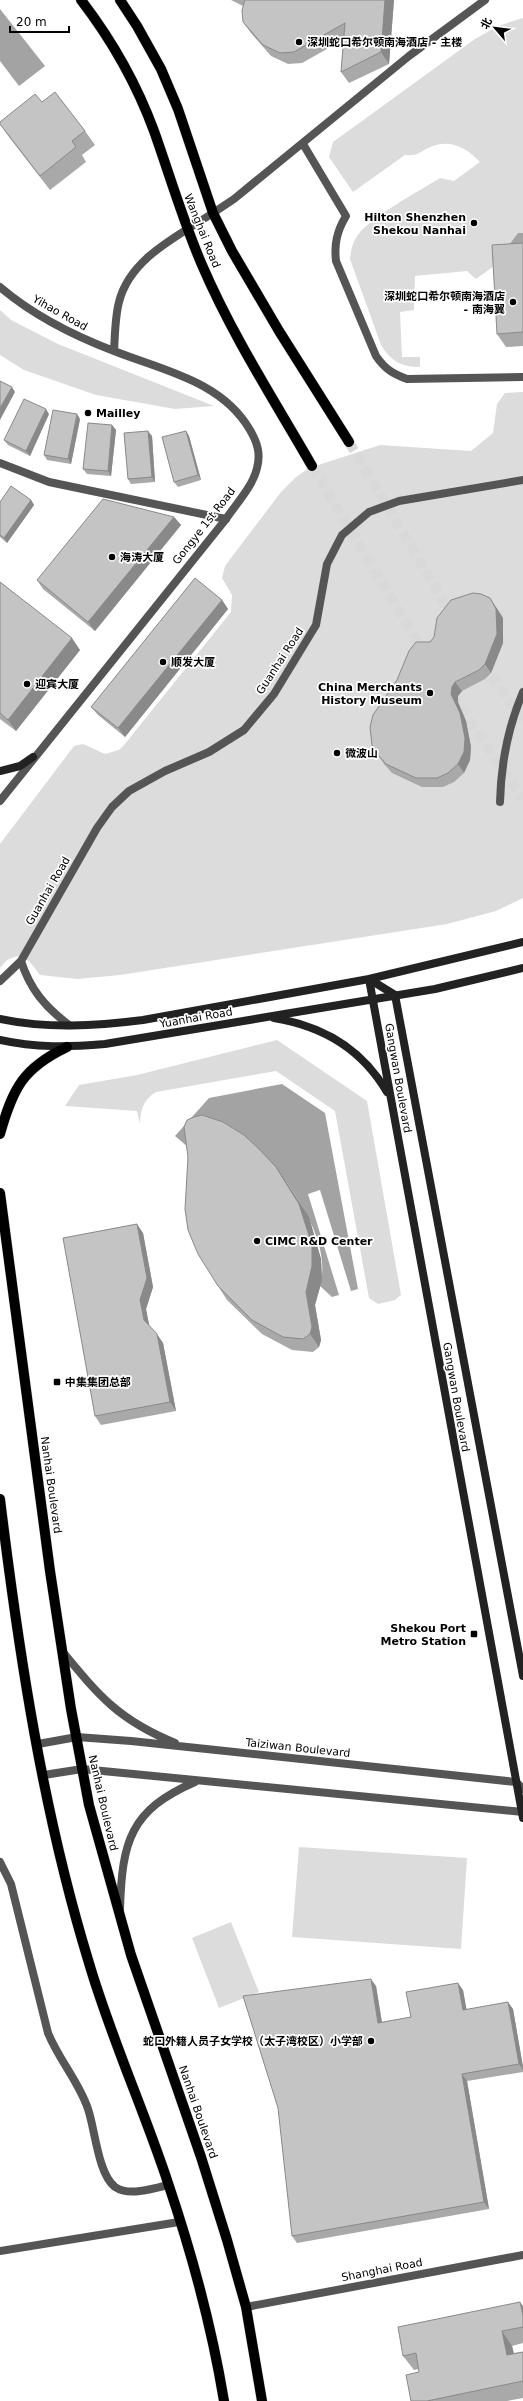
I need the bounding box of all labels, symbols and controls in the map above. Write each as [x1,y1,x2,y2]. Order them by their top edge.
scale bar [10,8,69,34]
north arrow [475,8,515,48]
text: 20 m [16,15,47,29]
text: 北 [478,16,495,31]
place label: 深圳蛇口希尔顿南海酒店 - 主楼 [307,36,462,49]
marker: 深圳蛇口希尔顿南海酒店 - 主楼 [294,37,304,47]
street label: Wanghai Road [181,192,223,270]
place label: Hilton Shenzhen Shekou Nanhai [364,211,466,237]
marker: Hilton Shenzhen Shekou Nanhai [469,218,479,228]
place label: 深圳蛇口希尔顿南海酒店 - 南海翼 [384,290,505,316]
street label: Yihao Road [29,292,90,333]
marker: 深圳蛇口希尔顿南海酒店 - 南海翼 [508,297,518,307]
place label: Mailley [96,407,140,420]
marker: Mailley [83,408,93,418]
street label: Gongye 1st Road [170,485,238,567]
place label: 海涛大厦 [120,551,164,564]
marker: 海涛大厦 [107,552,117,562]
street label: Guanhai Road [254,625,306,697]
place label: 顺发大厦 [171,656,215,669]
marker: 顺发大厦 [158,657,168,667]
place label: 迎宾大厦 [35,678,79,691]
marker: 迎宾大厦 [22,679,32,689]
place label: China Merchants History Museum [318,681,422,707]
marker: China Merchants History Museum [425,688,435,698]
place label: 微波山 [345,747,378,760]
marker: 微波山 [332,748,342,758]
street label: Guanhai Road [23,854,73,928]
street label: Yuanhai Road [157,1005,234,1031]
street label: Gangwan Boulevard [382,1022,414,1134]
place label: CIMC R&D Center [265,1235,373,1248]
marker: CIMC R&D Center [252,1236,262,1246]
street label: Gangwan Boulevard [440,1341,472,1453]
place label: 中集集团总部 [65,1376,131,1389]
marker: 中集集团总部 [52,1377,62,1387]
street label: Nanhai Boulevard [38,1436,64,1534]
place label: Shekou Port Metro Station [381,1622,466,1648]
marker: Shekou Port Metro Station [469,1629,479,1639]
street label: Taiziwan Boulevard [244,1736,351,1760]
street label: Nanhai Boulevard [86,1754,120,1852]
place label: 蛇口外籍人员子女学校（太子湾校区）小学部 [143,2035,363,2048]
marker: 蛇口外籍人员子女学校（太子湾校区）小学部 [366,2036,376,2046]
street label: Nanhai Boulevard [176,2064,220,2160]
street label: Shanghai Road [340,2256,424,2284]

